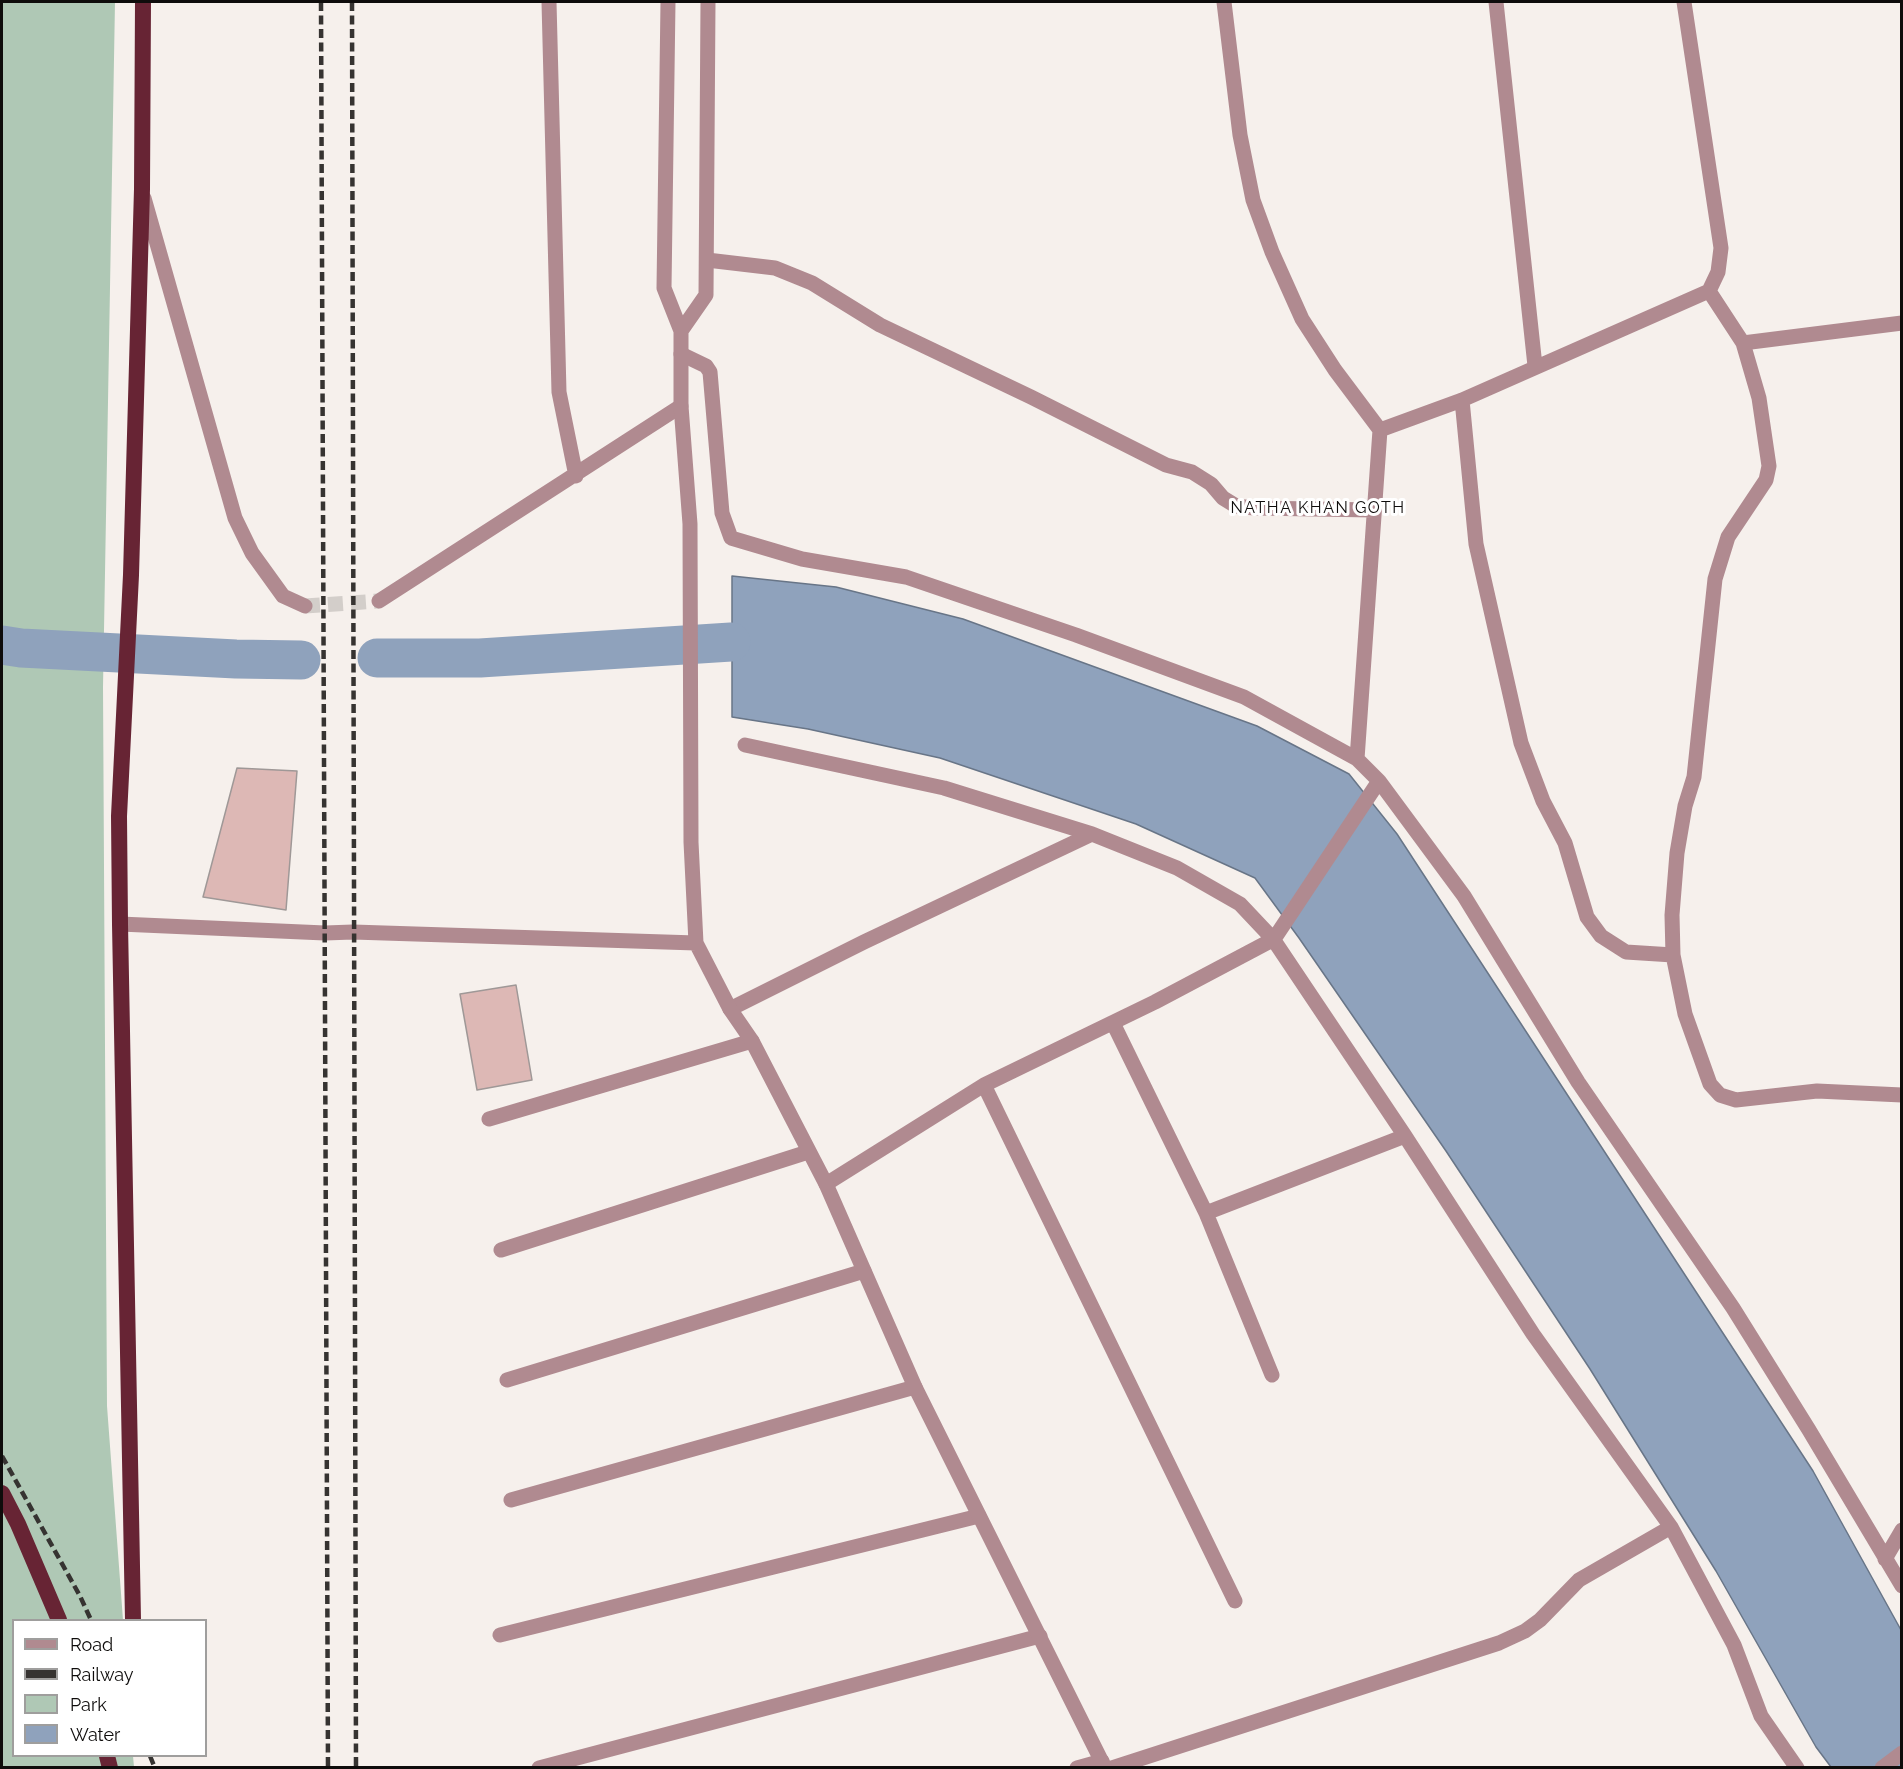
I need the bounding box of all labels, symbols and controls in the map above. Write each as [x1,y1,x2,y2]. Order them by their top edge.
district label: NATHA KHAN GOTH [1230,498,1406,518]
legend [12,1619,207,1757]
text: Road [70,1634,113,1655]
text: Railway [70,1664,134,1685]
text: Park [70,1694,107,1715]
text: Water [70,1724,120,1745]

